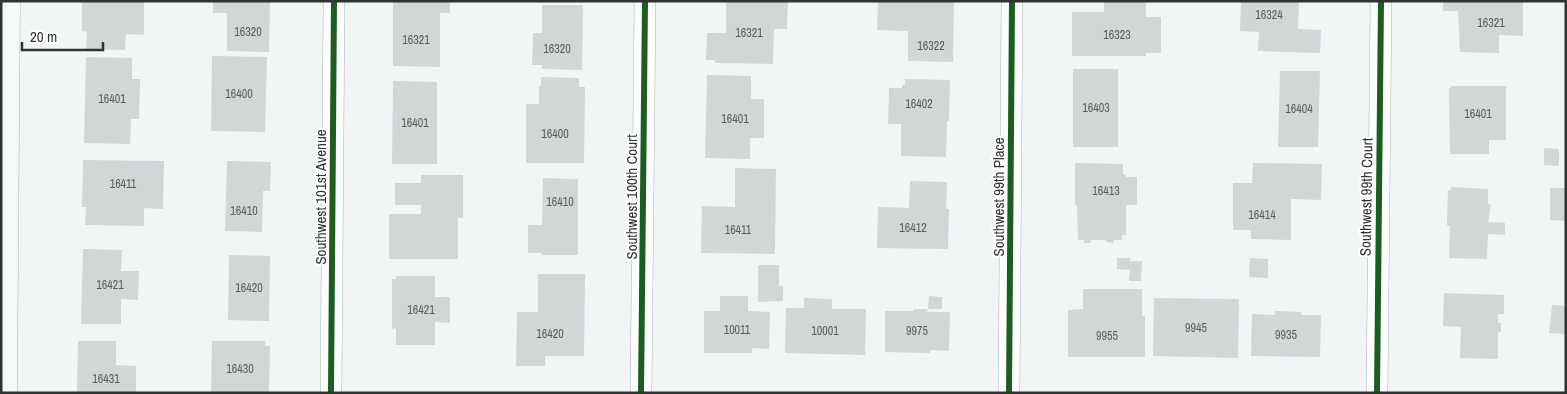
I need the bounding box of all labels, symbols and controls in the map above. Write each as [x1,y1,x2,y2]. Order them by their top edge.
house number: 16324 [1255,7,1283,23]
house number: 16321 [1477,15,1505,31]
scale bar [22,20,104,52]
house number: 16320 [234,24,262,40]
house number: 16321 [735,25,763,41]
text: 20 m [30,26,57,47]
house number: 16323 [1103,27,1131,43]
house number: 16321 [402,32,430,48]
house number: 16322 [917,38,945,54]
house number: 16320 [543,41,571,57]
house number: 16400 [225,86,253,102]
house number: 16401 [98,91,126,107]
house number: 16402 [905,96,933,112]
house number: 16403 [1082,100,1110,116]
house number: 16404 [1285,101,1313,117]
house number: 16401 [1464,106,1492,122]
house number: 16401 [721,111,749,127]
house number: 16401 [401,115,429,131]
house number: 16400 [541,126,569,142]
street label: Southwest 101st Avenue [310,129,331,265]
street label: Southwest 100th Court [621,134,642,260]
street label: Southwest 99th Place [988,137,1009,256]
street label: Southwest 99th Court [1354,137,1378,256]
house number: 16411 [110,176,137,192]
house number: 16413 [1092,183,1120,199]
house number: 16410 [546,194,574,210]
house number: 16410 [230,203,258,219]
house number: 16414 [1248,207,1276,223]
house number: 16412 [899,220,927,236]
house number: 16411 [725,222,752,238]
house number: 16421 [96,277,124,293]
house number: 16420 [235,280,263,296]
house number: 16421 [407,302,435,318]
house number: 9945 [1185,320,1207,336]
house number: 10011 [724,322,751,338]
house number: 10001 [811,323,839,339]
house number: 9975 [906,323,928,339]
house number: 16420 [536,326,564,342]
house number: 9935 [1275,327,1297,343]
house number: 9955 [1096,328,1118,344]
house number: 16430 [226,361,254,377]
house number: 16431 [92,371,120,387]

